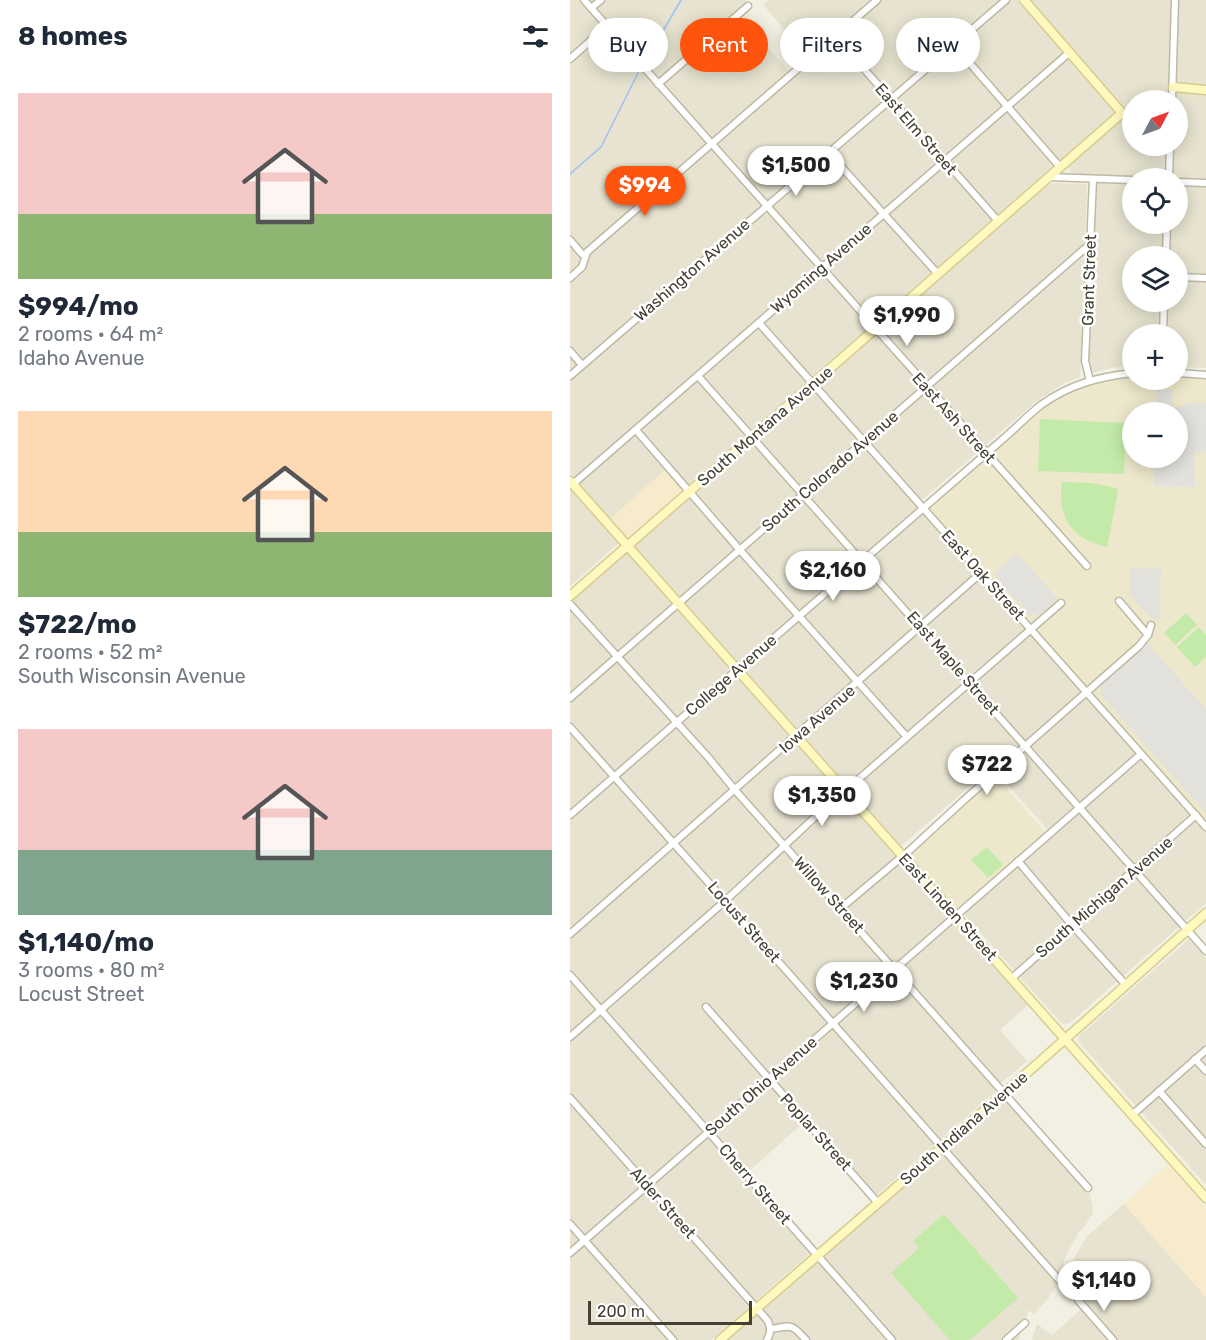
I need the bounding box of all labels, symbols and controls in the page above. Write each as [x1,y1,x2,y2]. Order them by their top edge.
chip: Buy [588,18,668,72]
chip: Rent [680,18,768,72]
chip: Filters [780,18,884,72]
chip: New [896,18,980,72]
icon: filters [519,20,552,53]
text: 8 homes [18,21,128,52]
street label: East Elm Street [871,79,961,179]
north arrow [1122,90,1188,156]
map controls [1122,90,1188,468]
icon: home [231,132,339,240]
pin: $1,500 [747,146,845,197]
text: $1,500 [762,153,830,177]
pin: $994 [609,166,681,217]
button: locate [1122,168,1188,234]
text: $994 [619,173,671,197]
street label: Washington Avenue [630,215,754,325]
street label: Wyoming Avenue [767,219,875,317]
street label: Grant Street [1078,234,1100,326]
button: layers [1122,246,1188,312]
text: $994/mo [18,291,139,322]
pin: $1,990 [858,296,956,347]
text: $1,990 [873,303,941,327]
text: 2 rooms · 64 m² [18,322,163,346]
button: + [1122,324,1188,390]
text: Idaho Avenue [18,346,144,370]
street label: South Montana Avenue [693,362,837,490]
street label: East Ash Street [908,369,1000,467]
button: − [1122,402,1188,468]
street label: South Colorado Avenue [758,407,902,535]
icon: home [231,450,339,558]
street label: East Oak Street [938,526,1028,624]
pin: $2,160 [784,551,882,602]
text: $2,160 [799,558,867,582]
street label: East Maple Street [903,607,1003,719]
text: $722/mo [18,609,137,640]
street label: College Avenue [682,630,781,720]
text: 2 rooms · 52 m² [18,640,163,664]
text: South Wisconsin Avenue [18,664,246,688]
street label: Iowa Avenue [775,681,859,757]
pin: $722 [951,745,1023,796]
text: $722 [962,752,1012,776]
icon: home [231,768,339,876]
pin: $1,350 [773,776,871,827]
text: $1,350 [788,783,856,807]
street label: South Michigan Avenue [1032,832,1176,962]
street label: East Linden Street [895,849,1001,965]
street label: Willow Street [790,853,868,937]
street label: Locust Street [704,878,784,966]
text: $1,140/mo [18,927,154,958]
text: 3 rooms · 80 m² [18,958,165,982]
pin: $1,230 [815,962,913,1013]
text: $1,230 [830,969,898,993]
text: Locust Street [18,982,144,1006]
street label: South Ohio Avenue [701,1032,821,1140]
street label: South Indiana Avenue [896,1067,1032,1189]
street label: Poplar Street [776,1089,856,1175]
street label: Cherry Street [715,1140,795,1228]
street label: Alder Street [626,1164,700,1242]
pin: $1,140 [1055,1261,1153,1312]
text: $1,140 [1072,1268,1136,1292]
scale bar [588,1298,752,1326]
text: 200 m [597,1302,645,1321]

